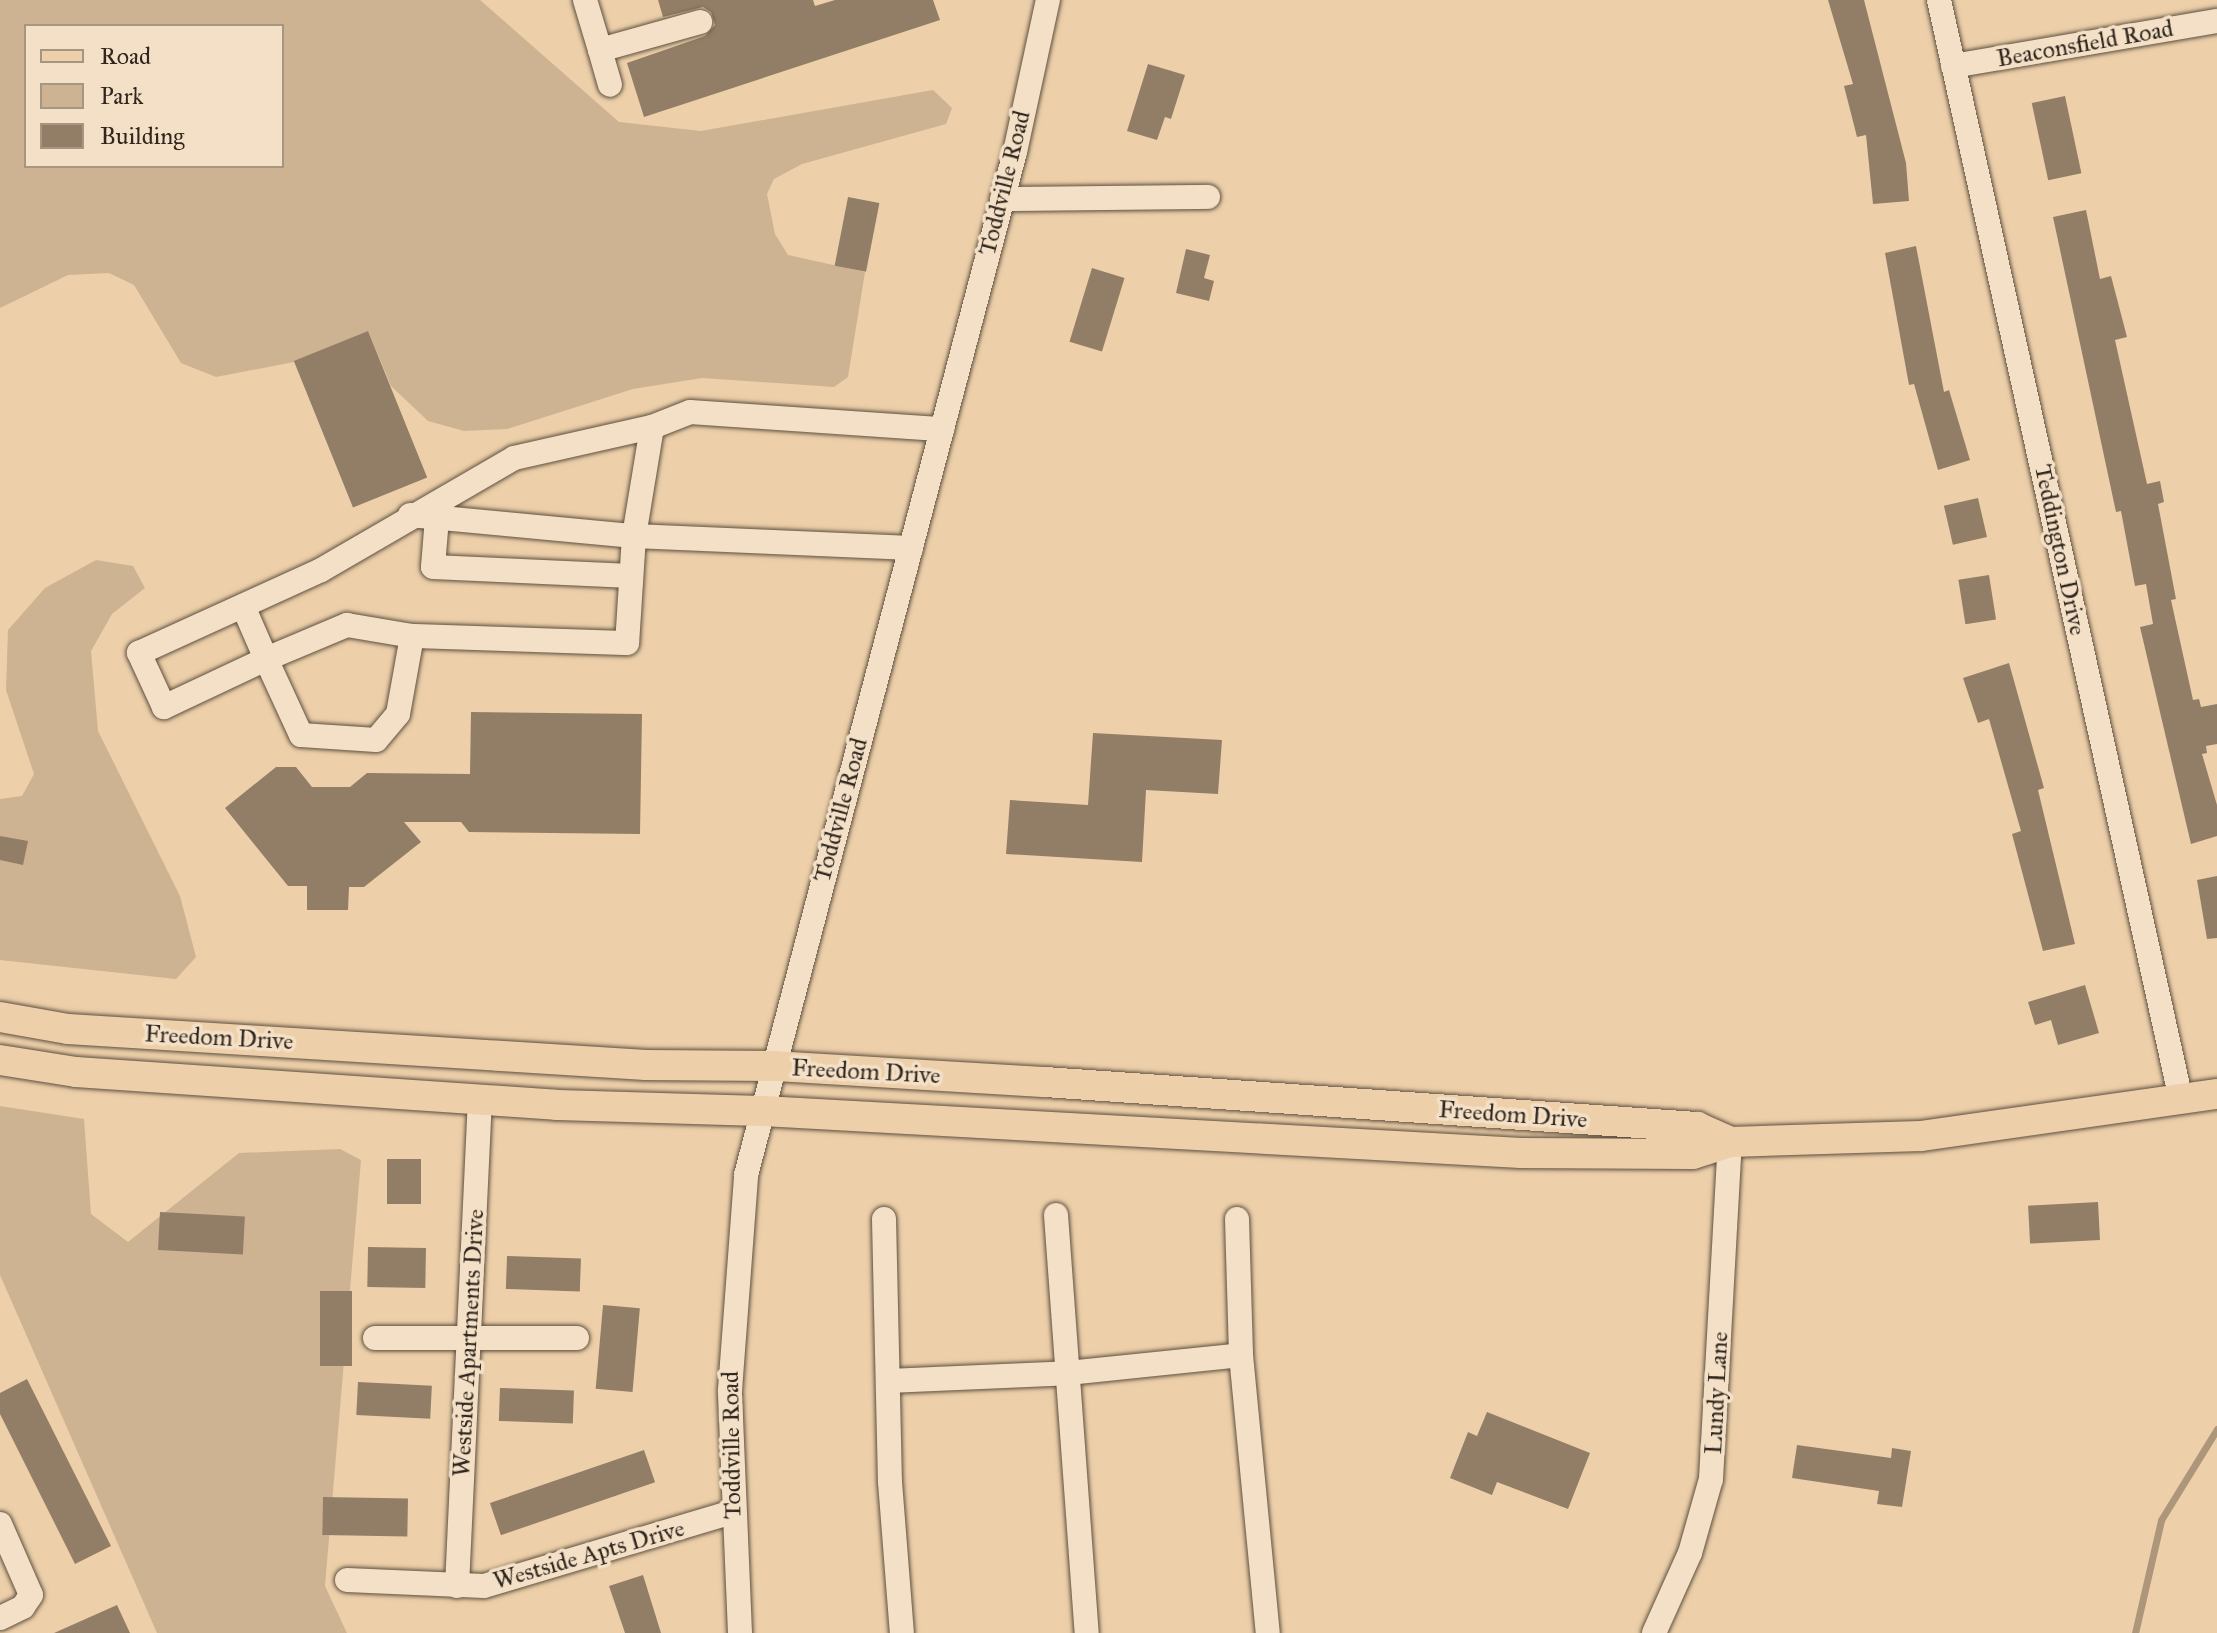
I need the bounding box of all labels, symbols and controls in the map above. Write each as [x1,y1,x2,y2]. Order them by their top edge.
street label: Beaconsfield Road [1994,14,2176,74]
legend [24,24,284,168]
text: Road [100,41,151,71]
text: Park [100,81,143,111]
street label: Toddville Road [973,108,1037,258]
text: Building [100,121,185,151]
street label: Teddington Drive [2028,462,2092,638]
street label: Toddville Road [808,735,874,885]
street label: Freedom Drive [144,1020,294,1056]
street label: Freedom Drive [791,1054,941,1090]
street label: Freedom Drive [1438,1095,1588,1135]
street label: Westside Apartments Drive [448,1208,490,1478]
street label: Lundy Lane [1699,1331,1735,1455]
street label: Toddville Road [716,1371,748,1519]
street label: Westside Apts Drive [490,1514,688,1596]

